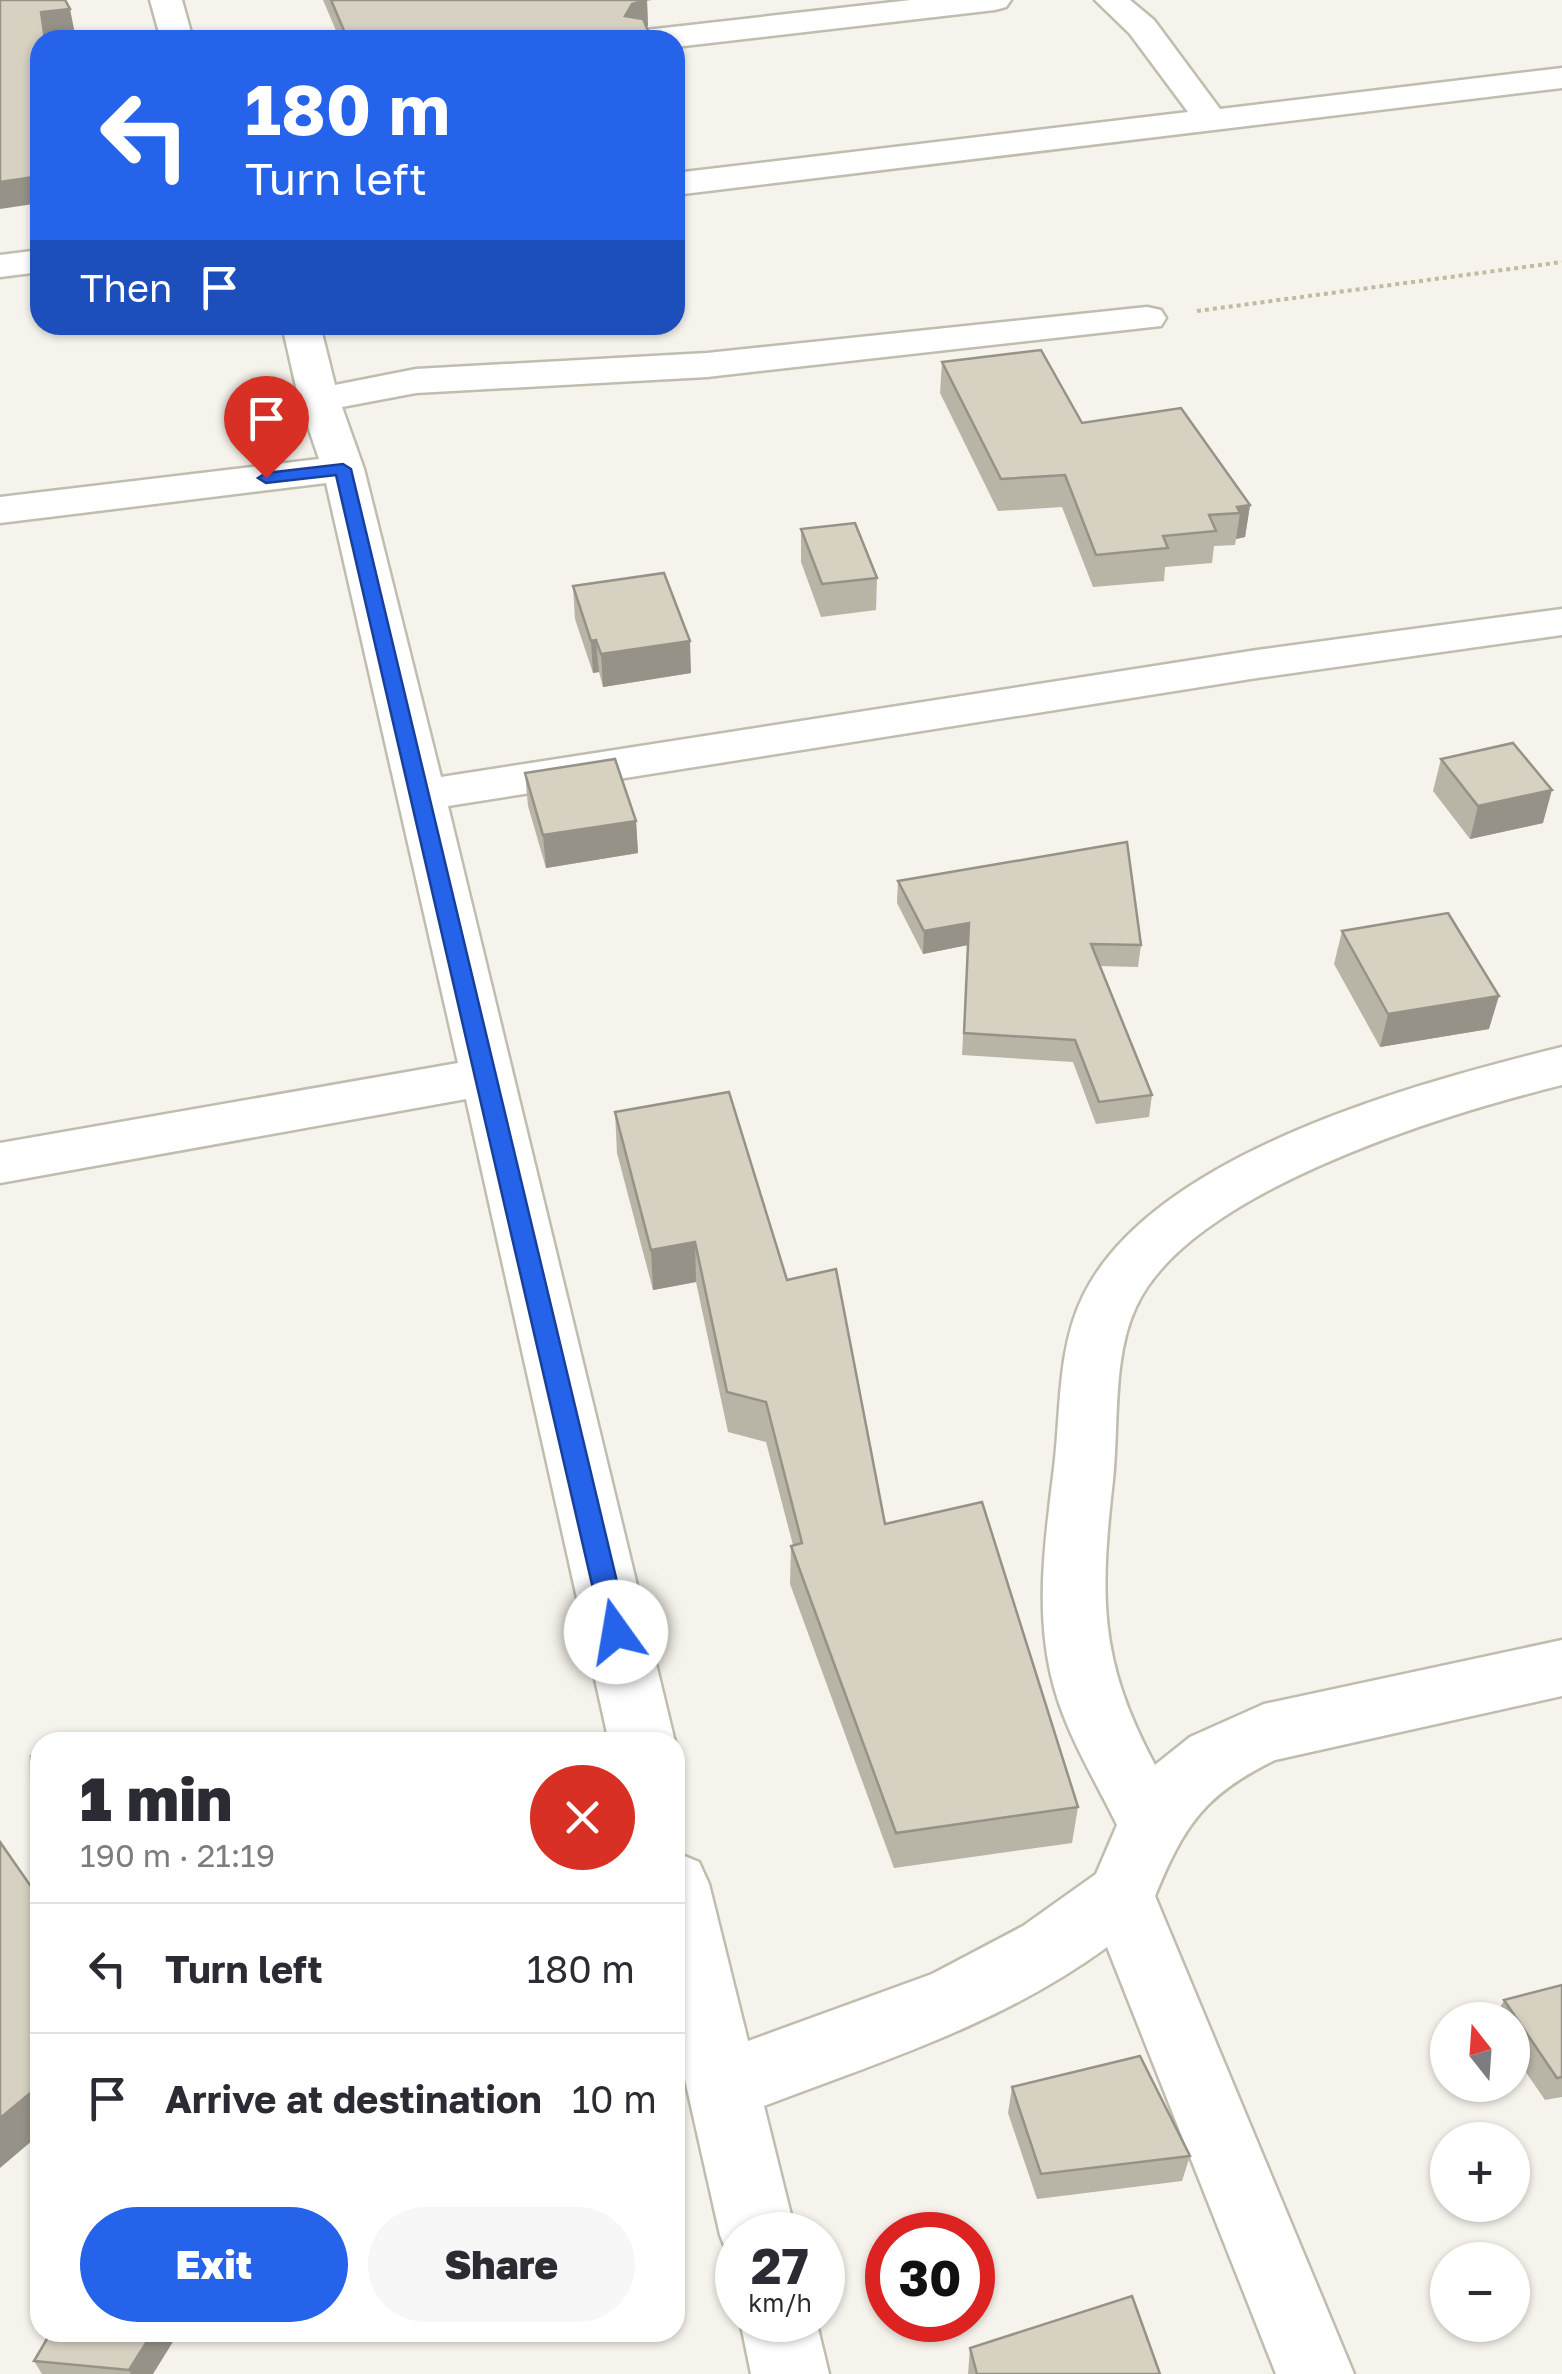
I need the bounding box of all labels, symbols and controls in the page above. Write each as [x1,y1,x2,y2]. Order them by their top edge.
text: 180 m [245,66,450,150]
icon: left [80,70,210,200]
text: Turn left [245,151,427,205]
icon: arrive [192,260,247,315]
text: Then [80,265,172,310]
pin [224,376,309,479]
icon: arrive [239,391,294,446]
position arrow [564,1580,668,1684]
text: 1 min [80,1762,232,1834]
button: close [530,1765,635,1870]
text: 190 m · 21:19 [80,1836,275,1874]
icon: left [80,1941,135,1996]
text: Turn left [165,1946,323,1991]
text: 180 m [527,1946,635,1991]
north arrow [1430,2002,1530,2102]
map controls [1430,2002,1530,2342]
icon: arrive [80,2071,135,2126]
text: Arrive at destination [165,2076,542,2121]
text: 10 m [572,2076,657,2121]
button: + [1430,2122,1530,2222]
button: Exit [80,2207,348,2322]
button: Share [368,2207,635,2322]
speed limit sign: 30 [865,2212,995,2342]
text: 27 [751,2235,809,2295]
button: − [1430,2242,1530,2342]
text: km/h [748,2287,812,2318]

